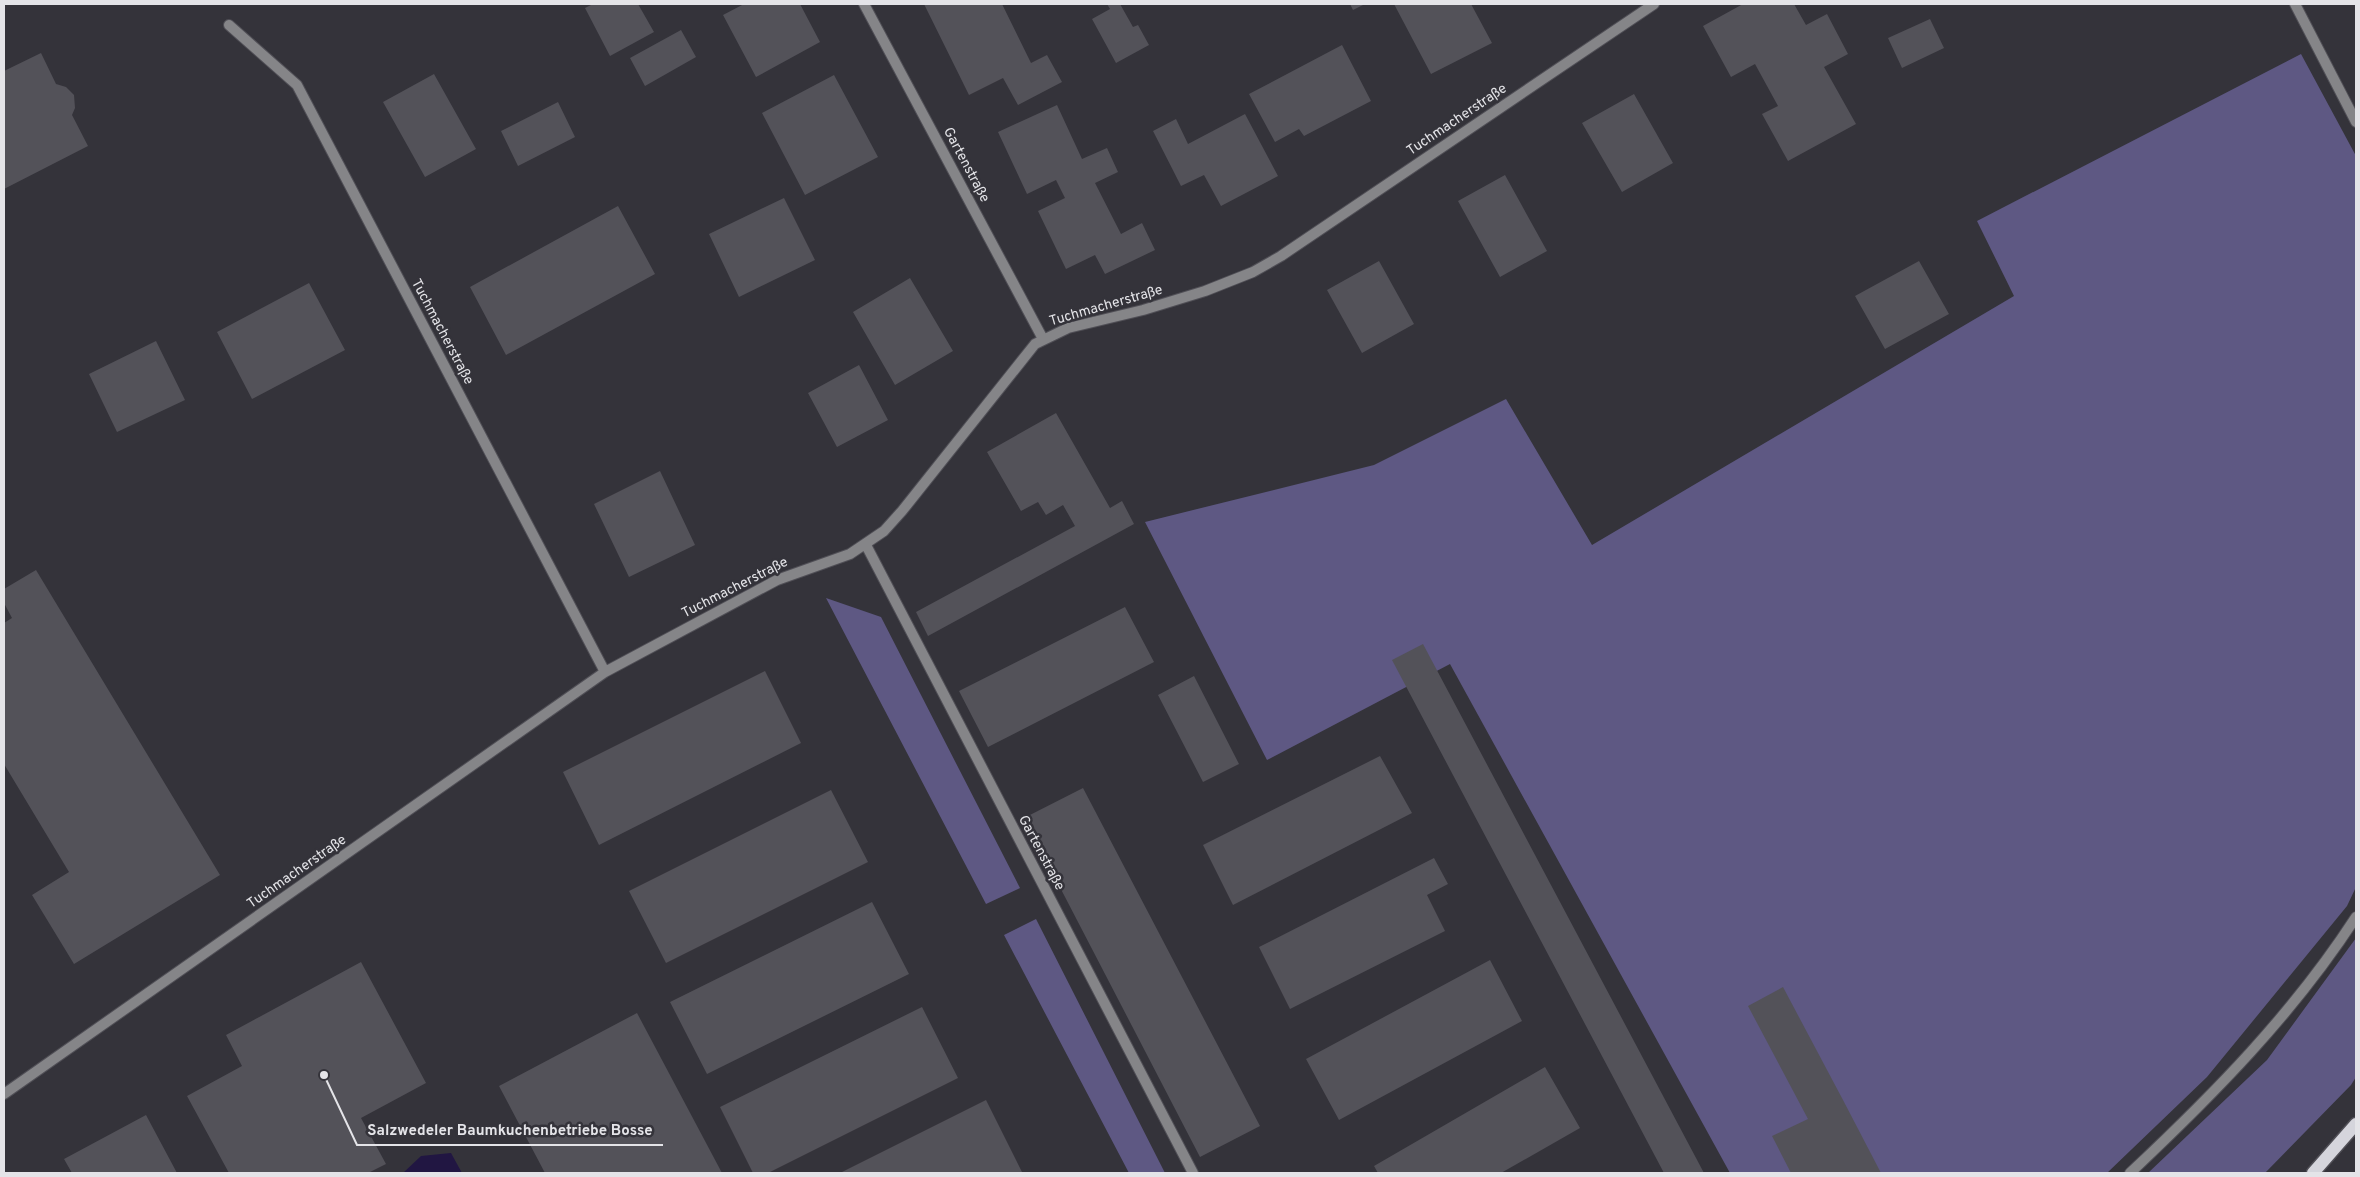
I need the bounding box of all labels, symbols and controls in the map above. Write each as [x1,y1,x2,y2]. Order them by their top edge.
street label: Tuchmacherstraße [1404,80,1510,160]
street label: Gartenstraße [939,125,993,205]
street label: Tuchmacherstraße [407,276,477,388]
street label: Tuchmacherstraße [1047,282,1165,330]
street label: Tuchmacherstraße [679,554,791,622]
street label: Gartenstraße [1014,813,1068,893]
street label: Tuchmacherstraße [244,831,350,913]
callout: Salzwedeler Baumkuchenbetriebe Bosse [357,1115,663,1145]
text: Salzwedeler Baumkuchenbetriebe Bosse [367,1122,653,1141]

